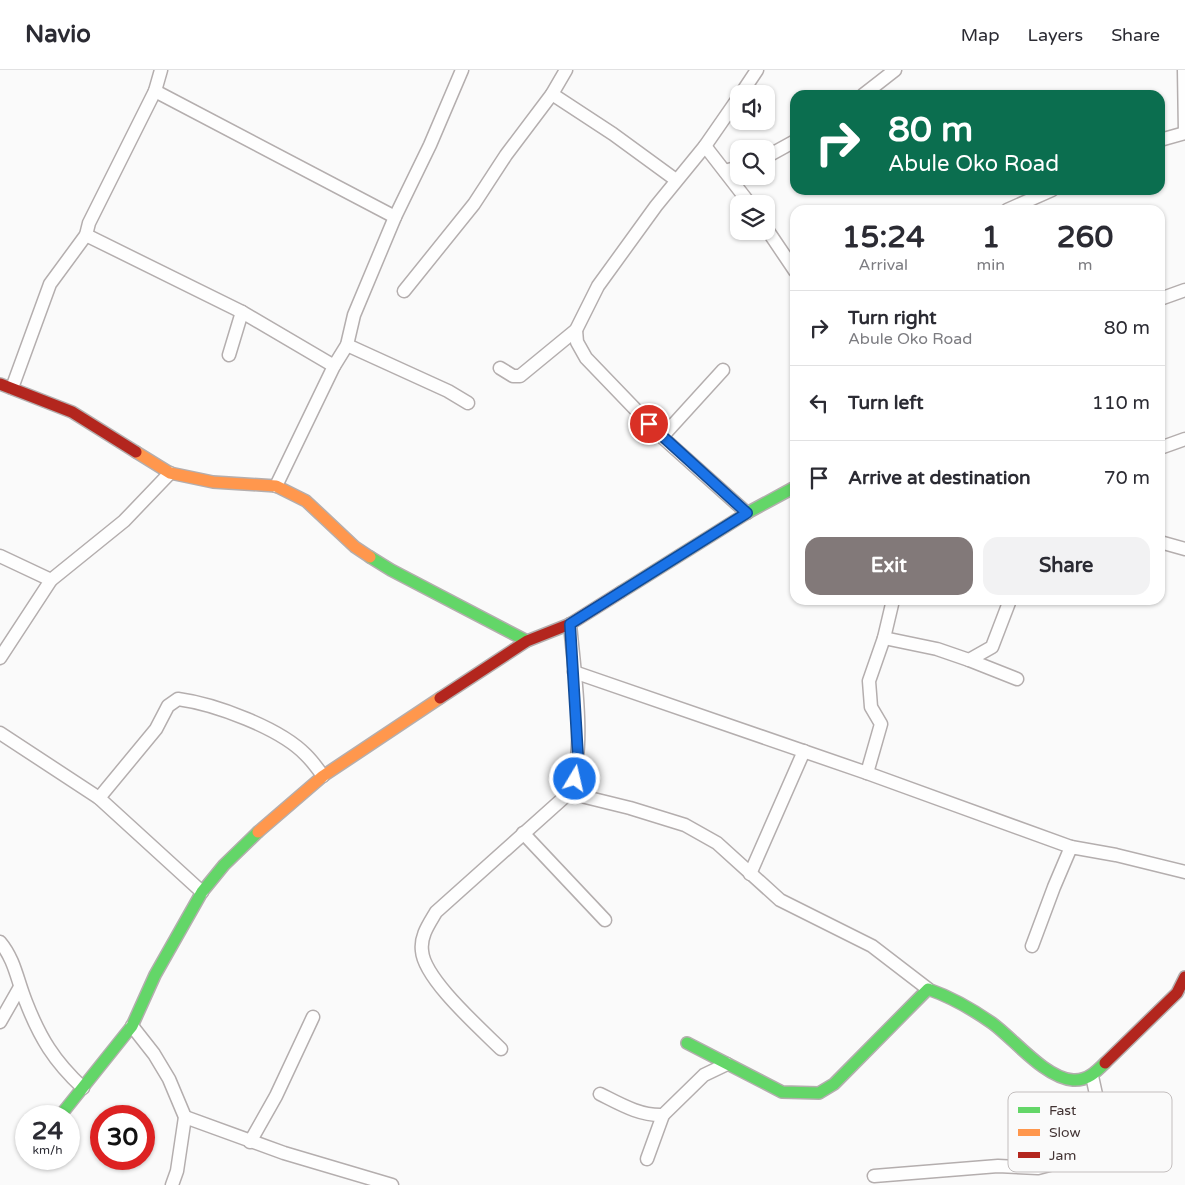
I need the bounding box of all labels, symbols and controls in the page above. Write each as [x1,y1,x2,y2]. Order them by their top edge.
text: Navio [25,20,91,49]
text: Map [961,24,1000,46]
text: Layers [1028,24,1083,46]
text: Share [1111,24,1160,46]
map controls [730,85,775,240]
button: sound [730,85,775,130]
text: 80 m [888,109,973,151]
icon: right [805,110,870,175]
button: search [730,140,775,185]
text: Abule Oko Road [888,151,1059,177]
button: layers [730,195,775,240]
text: 15:24 [842,219,925,256]
text: 1 [981,219,1000,256]
text: 260 [1057,219,1113,256]
text: Arrival [859,255,908,275]
text: min [977,255,1005,275]
text: m [1078,255,1092,275]
text: Turn right [848,307,936,329]
icon: right [805,314,833,342]
text: 80 m [1104,317,1150,339]
text: Abule Oko Road [848,329,972,349]
icon: left [805,389,833,417]
text: Turn left [848,392,924,414]
text: 110 m [1092,392,1150,414]
pin [628,403,670,445]
icon: arrive [635,410,663,438]
icon: arrive [805,464,833,492]
text: Arrive at destination [848,467,1031,489]
text: 70 m [1104,467,1150,489]
button: Exit [805,537,973,595]
button: Share [983,537,1150,595]
position arrow [548,752,600,804]
legend [1008,1092,1172,1172]
text: Fast [1049,1102,1077,1119]
speed limit sign: 30 [90,1105,155,1170]
text: 24 [32,1116,63,1146]
text: Slow [1049,1124,1081,1141]
text: km/h [32,1143,63,1157]
text: Jam [1049,1147,1076,1164]

